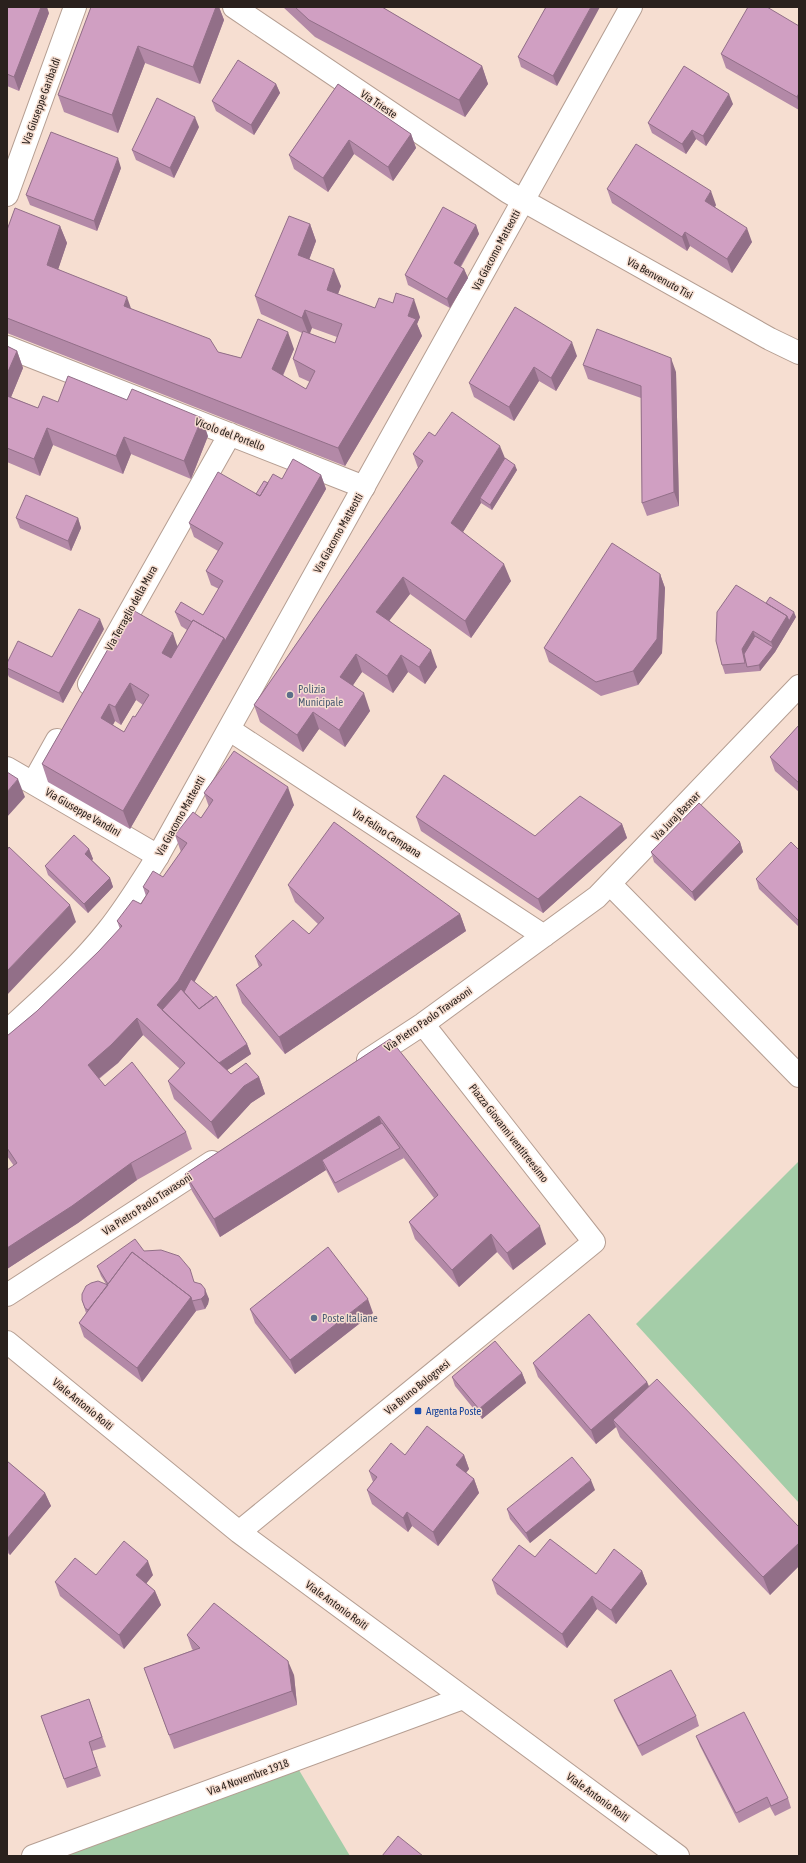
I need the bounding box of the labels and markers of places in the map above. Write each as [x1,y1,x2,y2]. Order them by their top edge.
place label: Polizia Municipale [298,683,343,708]
marker: Polizia Municipale [285,690,295,700]
place label: Poste Italiane [322,1312,378,1324]
marker: Poste Italiane [309,1313,319,1323]
place label: Argenta Poste [426,1405,481,1417]
marker: Argenta Poste [413,1406,423,1416]

